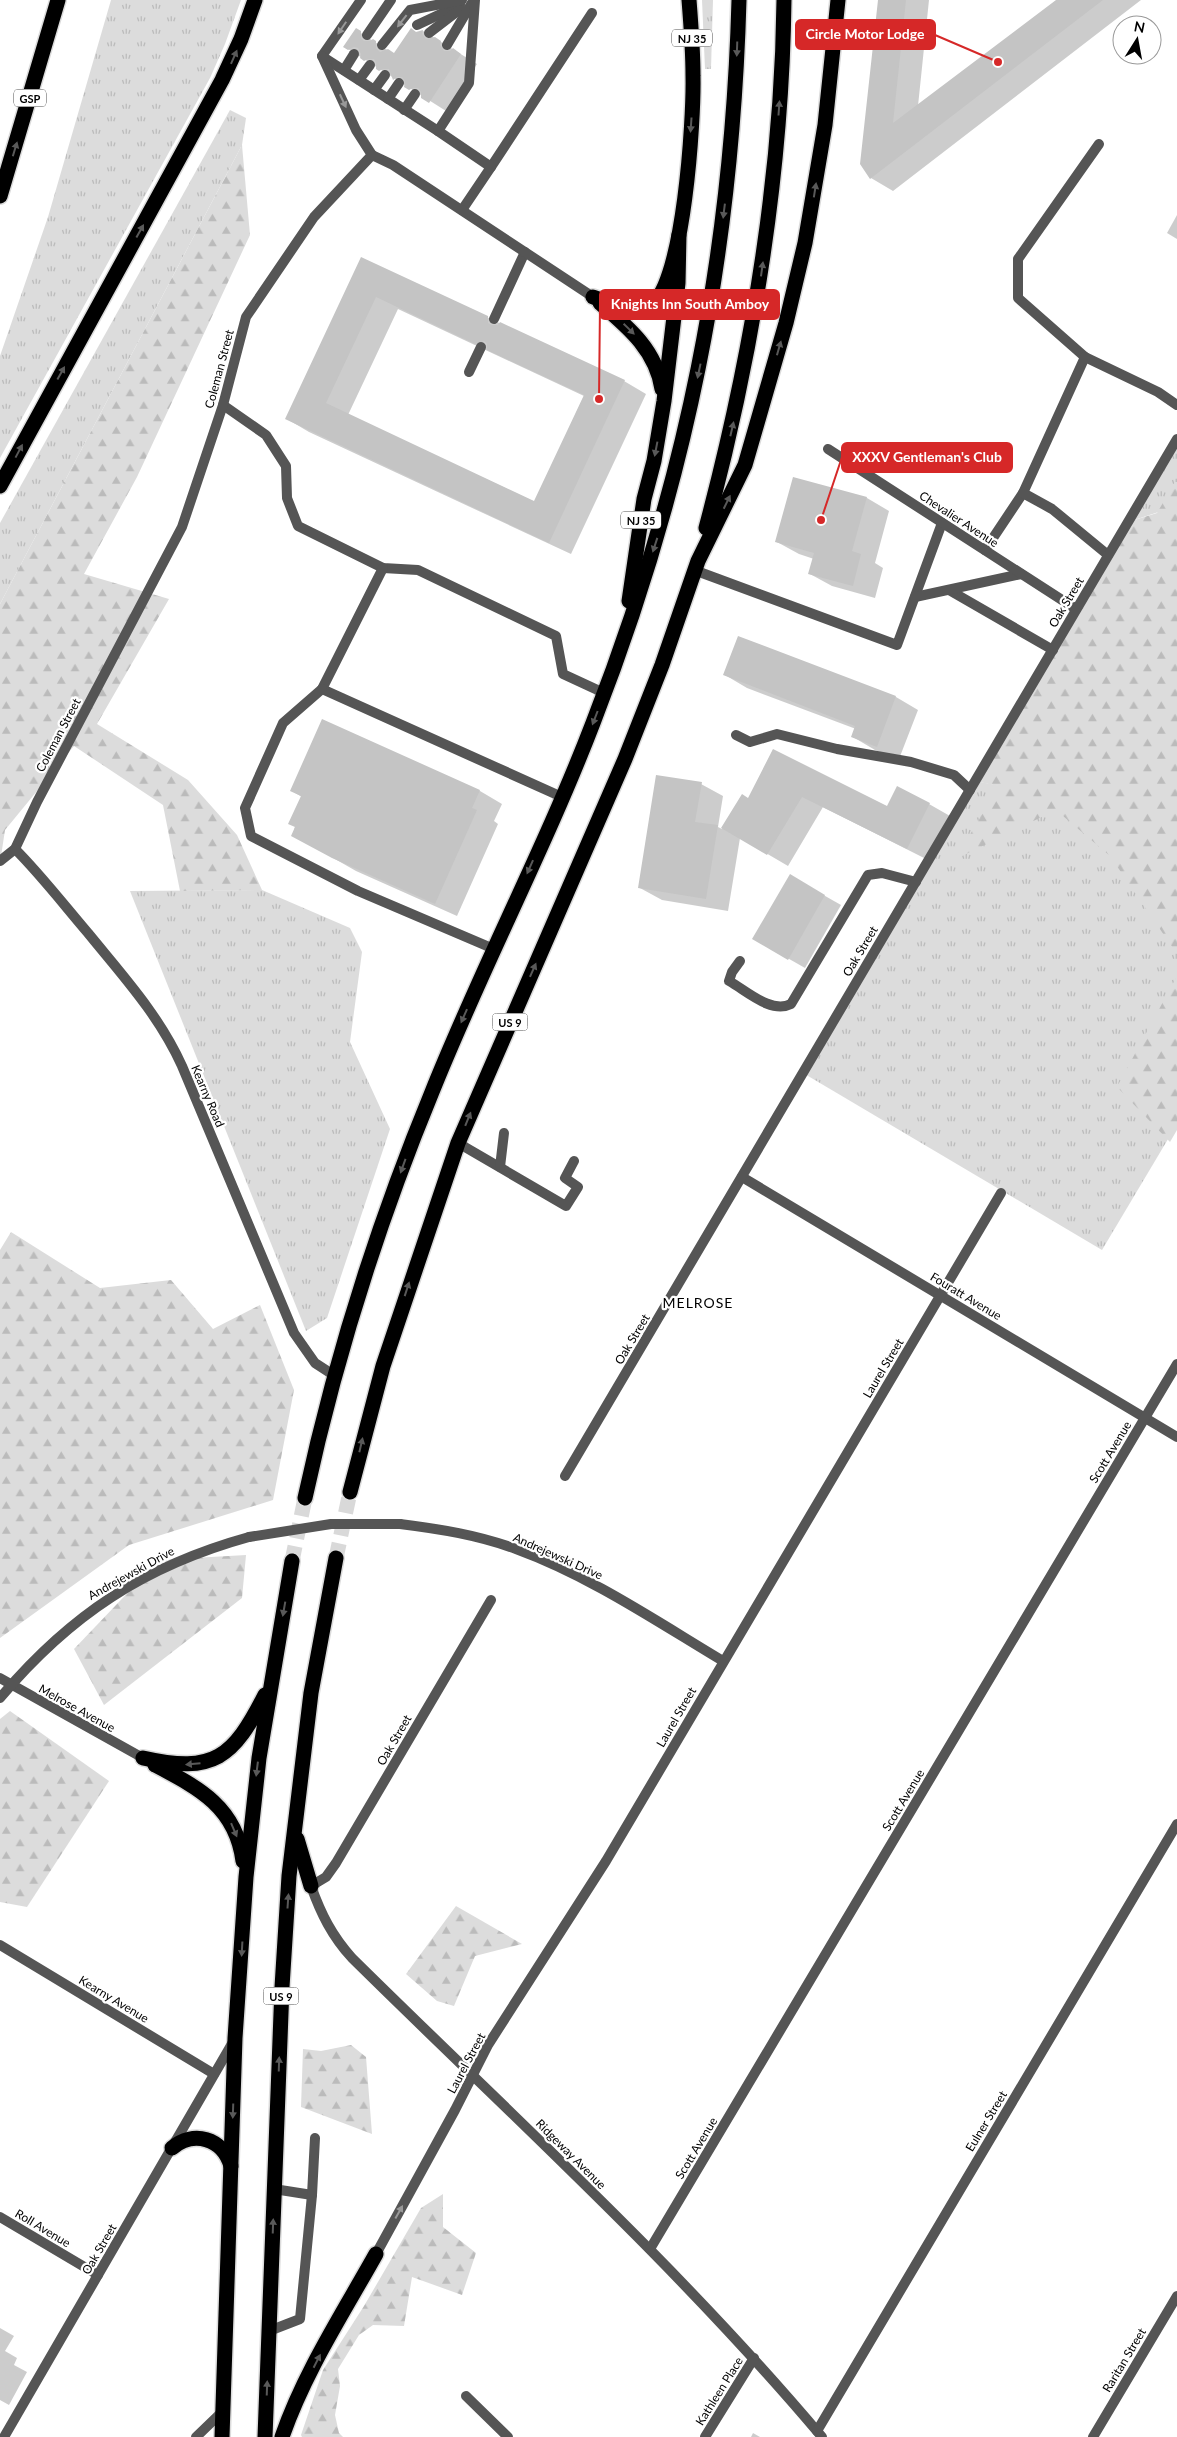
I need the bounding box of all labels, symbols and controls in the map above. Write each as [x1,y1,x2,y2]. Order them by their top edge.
one-way arrow [396,14,407,27]
north arrow [1112,15,1162,65]
text: N [1133,17,1146,36]
callout: Circle Motor Lodge [796,20,935,49]
one-way arrow [337,21,347,35]
text: Circle Motor Lodge [805,25,925,42]
road number: NJ 35 [672,29,712,46]
one-way arrow [733,41,741,57]
one-way arrow [229,49,238,64]
road number: GSP [14,90,46,106]
one-way arrow [338,93,347,108]
one-way arrow [776,100,784,116]
one-way arrow [687,118,695,134]
one-way arrow [11,142,19,157]
one-way arrow [811,181,819,197]
one-way arrow [720,203,728,219]
one-way arrow [135,225,144,238]
one-way arrow [758,261,766,277]
callout: Knights Inn South Amboy [600,290,779,319]
text: Knights Inn South Amboy [611,295,770,312]
one-way arrow [623,323,635,335]
street label: Coleman Street [201,327,237,410]
one-way arrow [775,341,783,356]
one-way arrow [695,364,703,379]
one-way arrow [57,366,65,381]
one-way arrow [728,422,736,437]
one-way arrow [652,442,660,458]
callout: XXXV Gentleman's Club [842,443,1012,472]
one-way arrow [15,444,23,458]
text: XXXV Gentleman's Club [852,448,1002,465]
street label: Chevalier Avenue [917,488,1001,550]
one-way arrow [723,494,731,509]
road number: NJ 35 [621,512,661,528]
one-way arrow [650,538,658,553]
street label: Oak Street [1045,573,1087,630]
street label: Coleman Street [32,695,84,774]
one-way arrow [591,711,599,726]
one-way arrow [526,860,534,874]
street label: Oak Street [839,922,881,979]
one-way arrow [529,963,537,977]
one-way arrow [460,1009,468,1023]
road number: US 9 [492,1014,528,1030]
street label: Kearny Road [188,1063,228,1129]
one-way arrow [465,1112,472,1127]
one-way arrow [399,1159,406,1174]
street label: Fouratt Avenue [928,1269,1004,1323]
one-way arrow [404,1281,412,1296]
district label: MELROSE [663,1294,733,1311]
street label: Oak Street [611,1310,653,1367]
street label: Laurel Street [859,1335,907,1400]
street label: Scott Avenue [1086,1418,1134,1486]
one-way arrow [357,1437,365,1452]
street label: Andrejewski Drive [511,1530,605,1582]
street label: Andrejewski Drive [85,1543,177,1603]
one-way arrow [279,1601,287,1617]
street label: Melrose Avenue [36,1681,118,1735]
street label: Laurel Street [653,1684,700,1750]
street label: Oak Street [373,1711,415,1768]
one-way arrow [185,1760,201,1768]
one-way arrow [253,1762,261,1778]
street label: Scott Avenue [879,1766,927,1834]
one-way arrow [231,1823,239,1837]
one-way arrow [284,1893,292,1909]
one-way arrow [237,1941,245,1957]
street label: Kearny Avenue [76,1972,152,2026]
road number: US 9 [264,1988,298,2004]
street label: Laurel Street [444,2029,489,2096]
one-way arrow [275,2055,283,2071]
street label: Eulner Street [962,2087,1010,2154]
one-way arrow [229,2103,237,2119]
street label: Scott Avenue [672,2114,720,2182]
street label: Ridgeway Avenue [533,2116,609,2192]
one-way arrow [395,2204,403,2219]
street label: Roll Avenue [13,2206,73,2250]
one-way arrow [269,2218,277,2234]
street label: Oak Street [78,2220,120,2277]
street label: Raritan Street [1099,2325,1149,2395]
one-way arrow [313,2354,321,2368]
street label: Kathleen Place [692,2354,746,2428]
one-way arrow [263,2380,271,2396]

